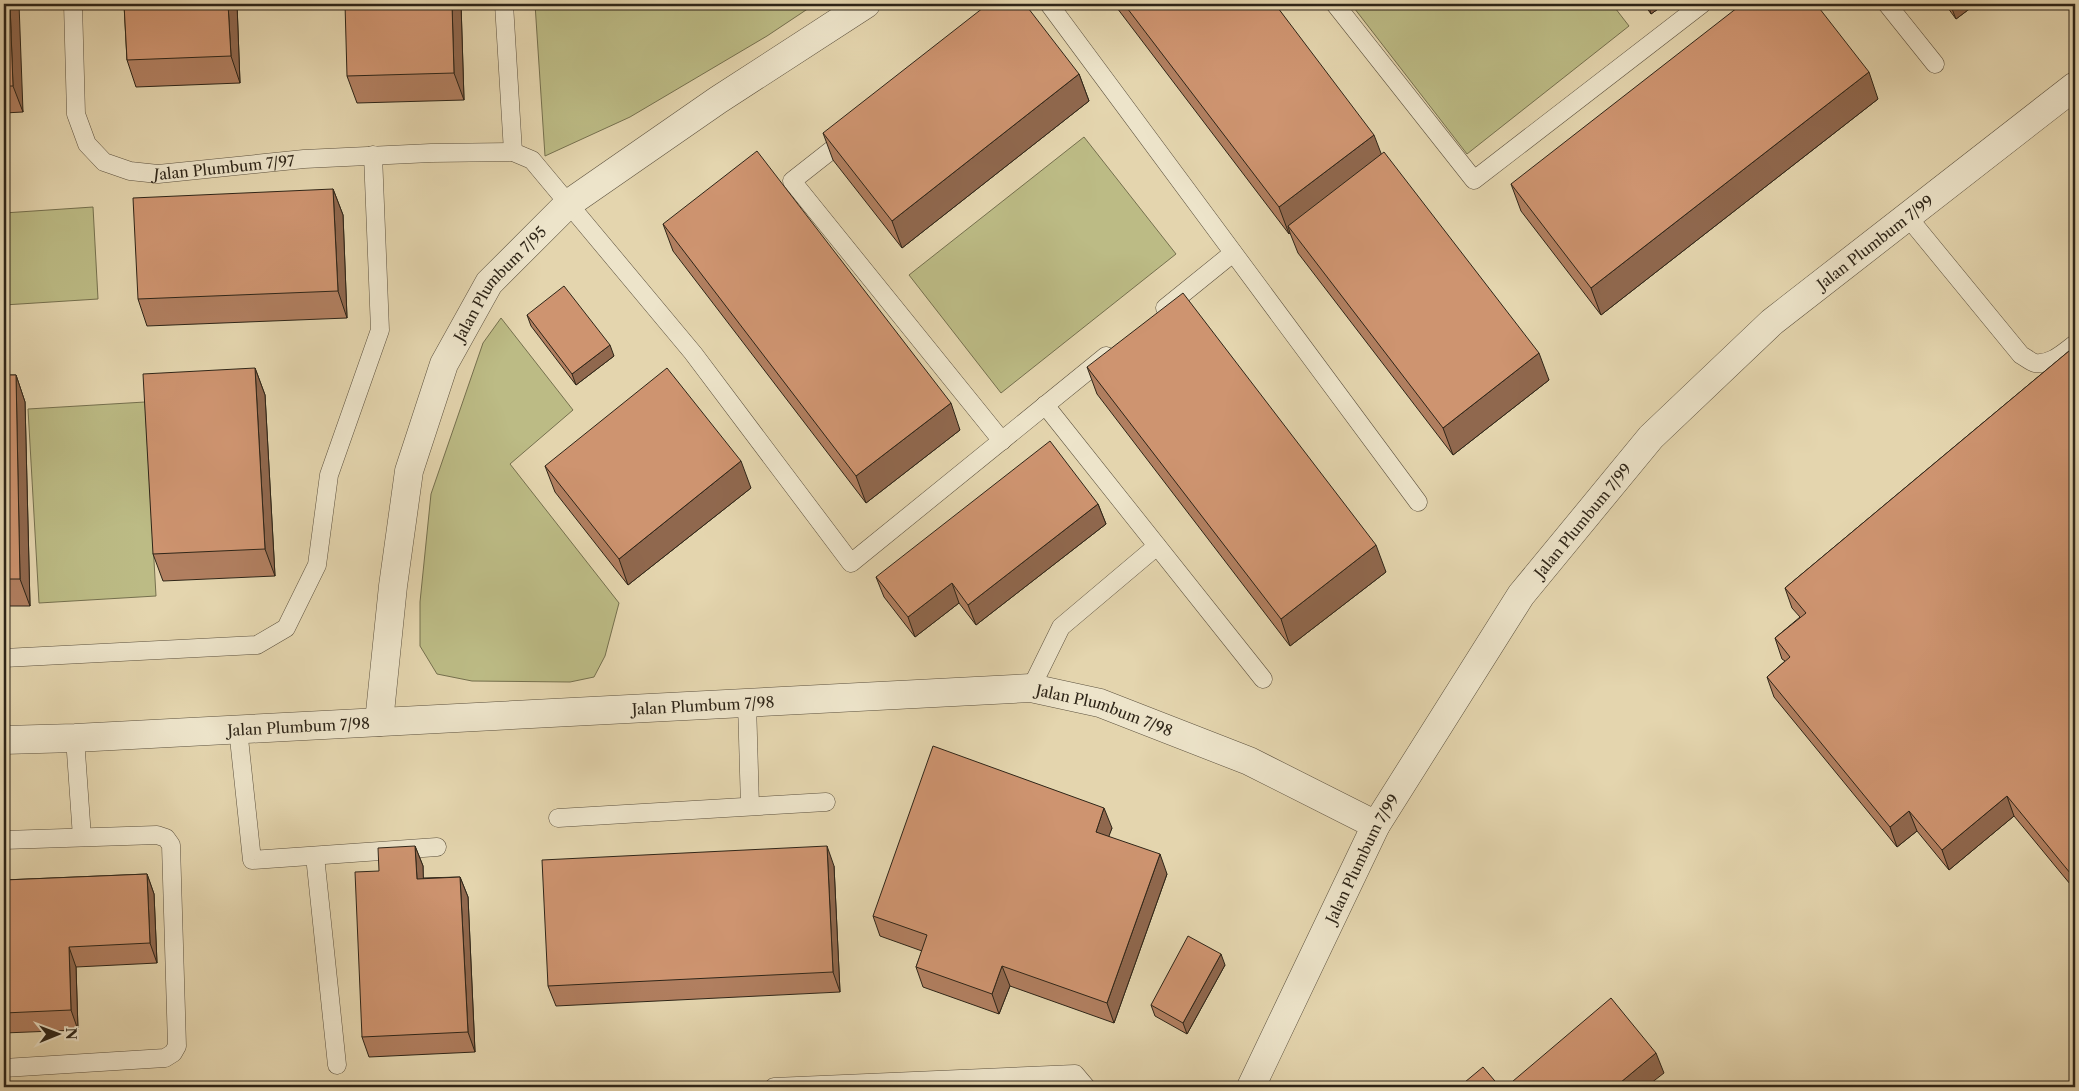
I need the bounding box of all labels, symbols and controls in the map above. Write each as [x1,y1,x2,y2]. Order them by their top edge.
street label: Jalan Plumbum 7/97 [151,150,296,184]
street label: Jalan Plumbum 7/99 [1811,191,1937,294]
street label: Jalan Plumbum 7/95 [448,222,550,346]
street label: Jalan Plumbum 7/99 [1529,459,1635,583]
street label: Jalan Plumbum 7/98 [1032,679,1176,740]
street label: Jalan Plumbum 7/98 [629,692,775,718]
street label: Jalan Plumbum 7/98 [225,713,371,740]
street label: Jalan Plumbum 7/99 [1320,790,1403,928]
north arrow [32,1008,82,1058]
text: N [62,1028,80,1040]

